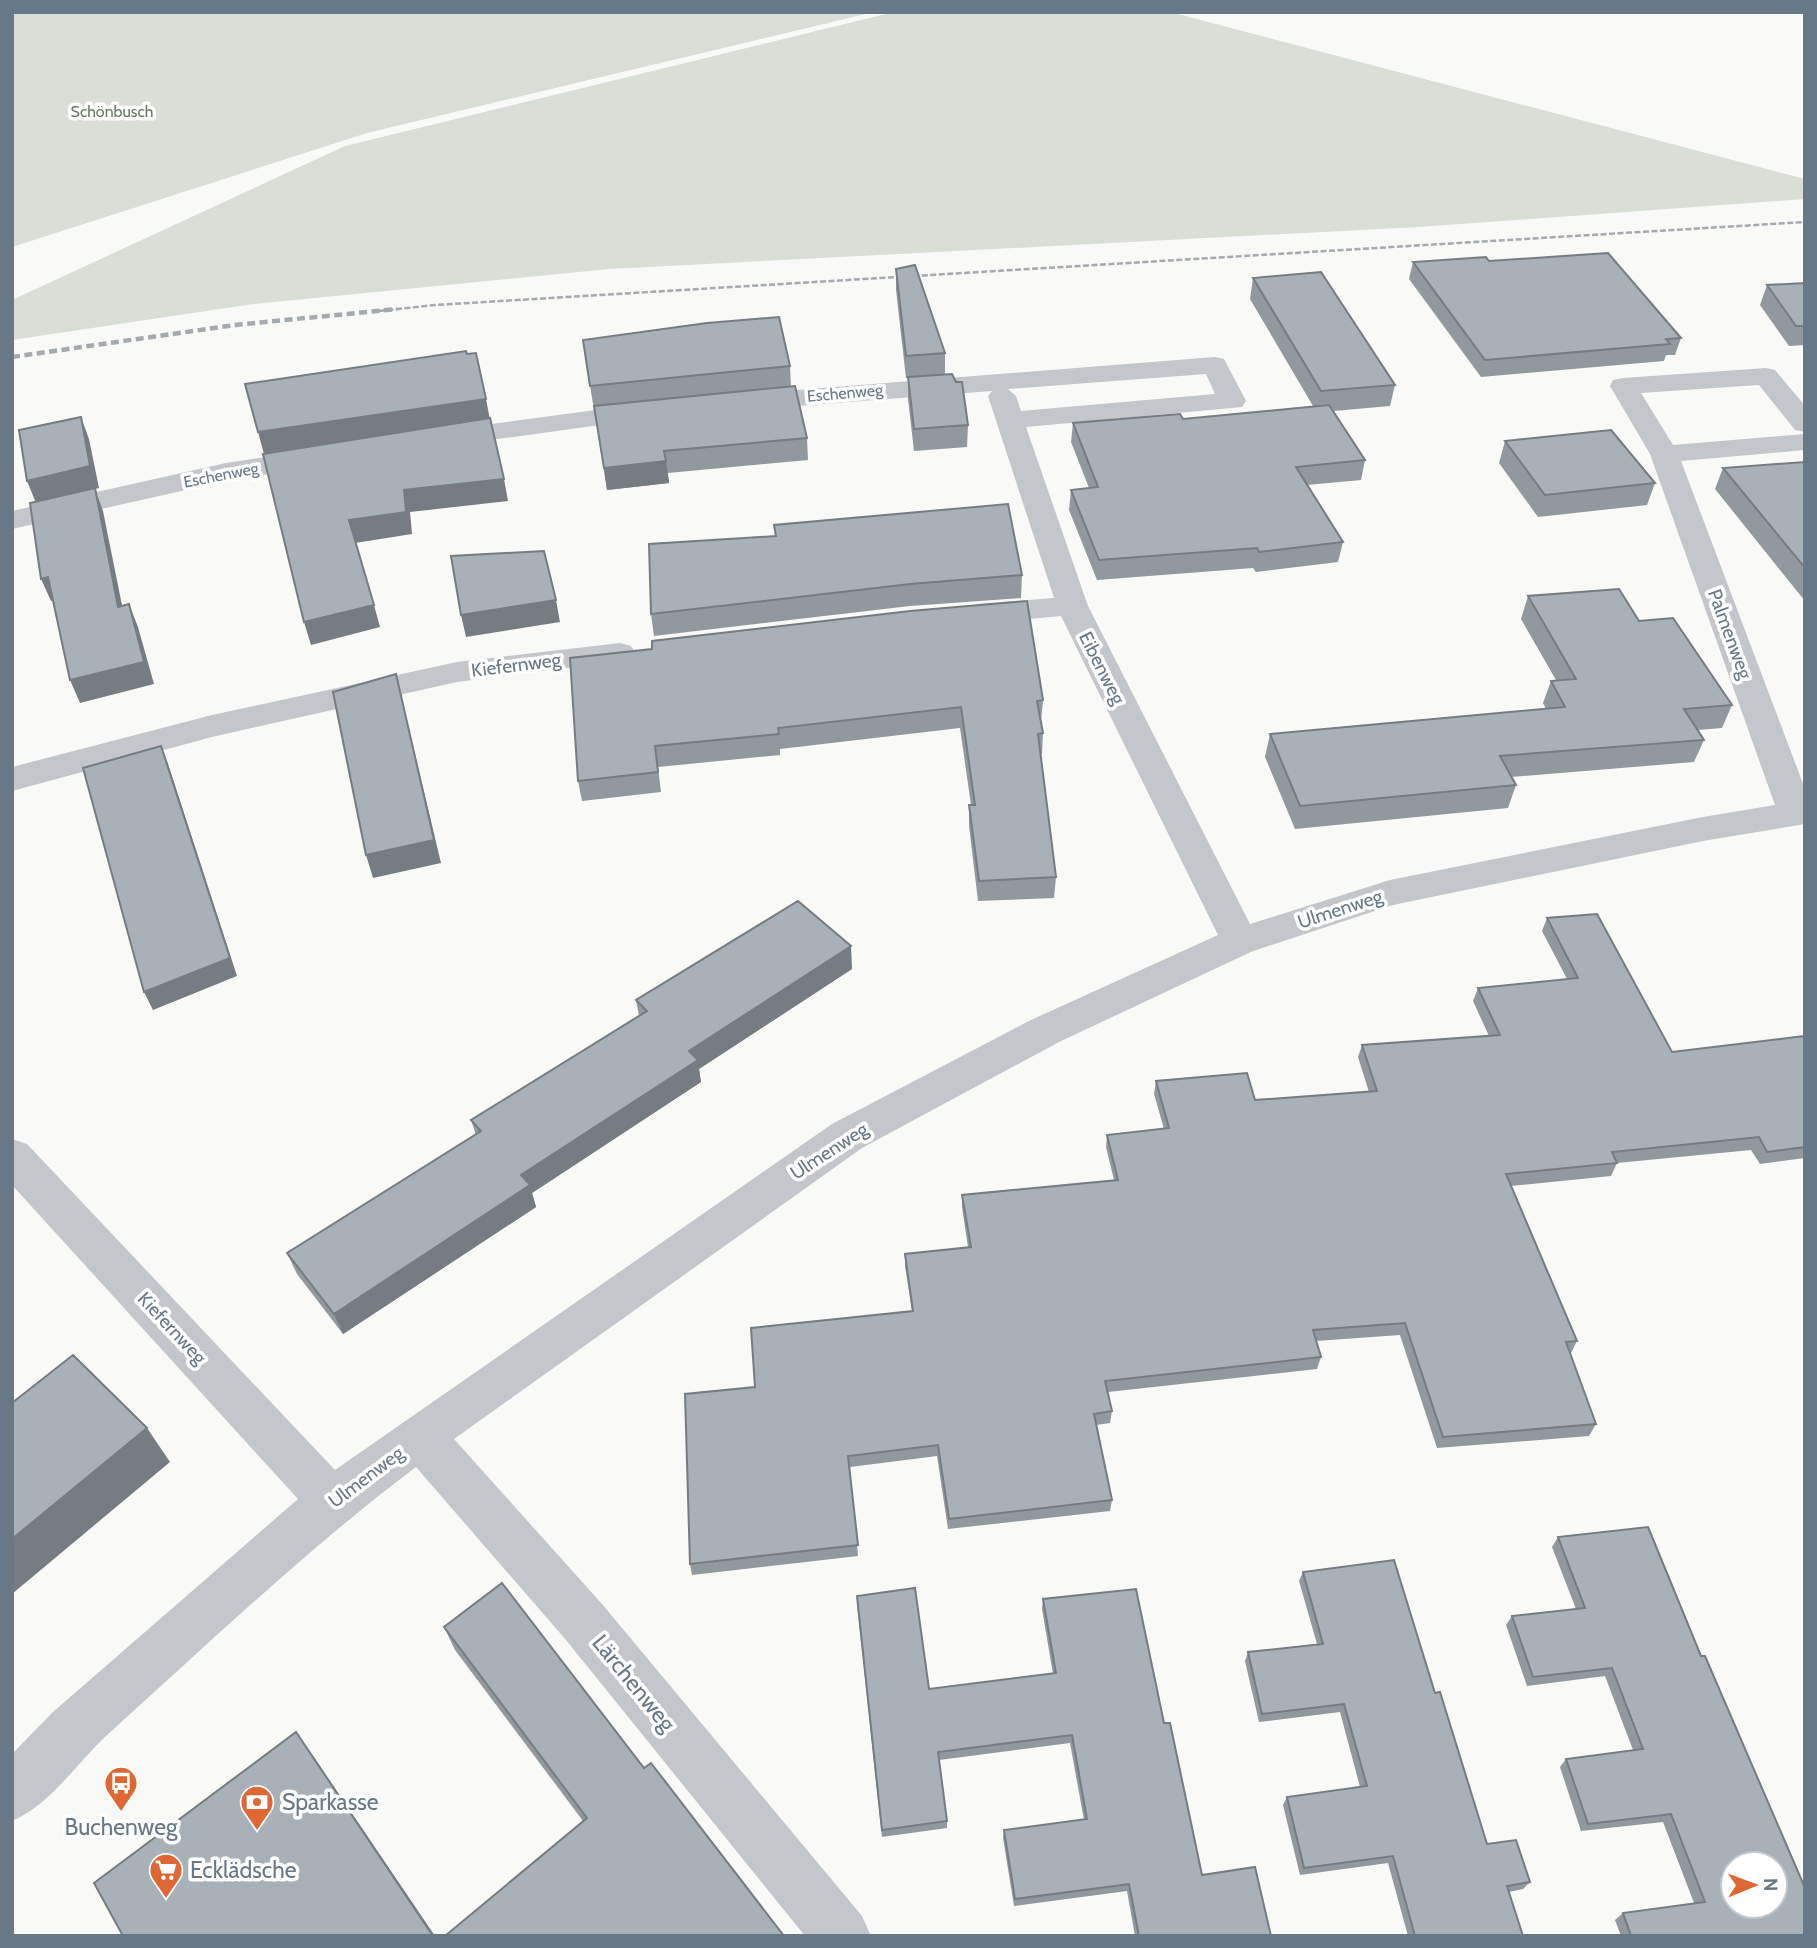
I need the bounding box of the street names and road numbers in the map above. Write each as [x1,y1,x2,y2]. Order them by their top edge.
street label: Eschenweg [806,380,885,406]
street label: Eschenweg [182,458,261,492]
street label: Palmenweg [1703,586,1757,683]
street label: Eibenweg [1074,628,1130,709]
street label: Kiefernweg [470,648,563,682]
street label: Ulmenweg [1295,884,1386,933]
street label: Ulmenweg [786,1117,873,1185]
street label: Kiefernweg [133,1287,212,1369]
street label: Ulmenweg [324,1441,408,1513]
street label: Lärchenweg [586,1629,682,1738]

